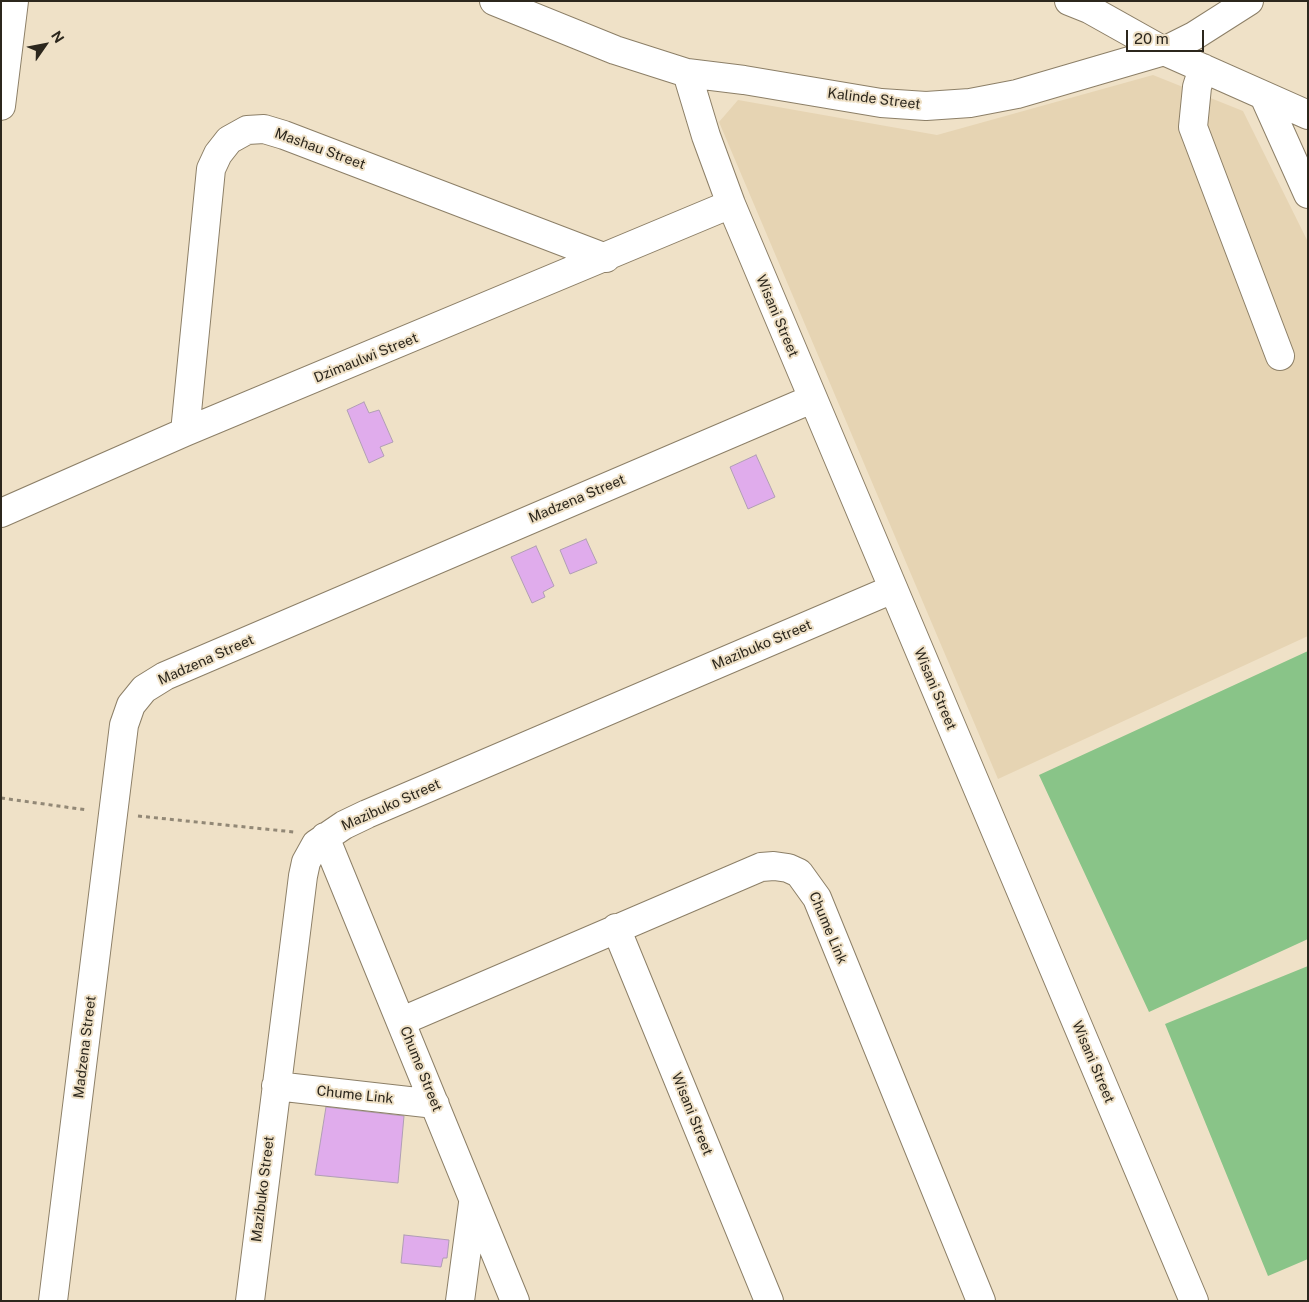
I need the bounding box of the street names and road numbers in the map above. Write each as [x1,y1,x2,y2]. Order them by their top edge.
street label: Kalinde Street [827,85,921,113]
street label: Mashau Street [272,125,368,173]
street label: Wisani Street [752,272,802,360]
street label: Dzimaulwi Street [312,329,420,387]
street label: Madzena Street [526,471,628,527]
street label: Mazibuko Street [710,616,814,674]
street label: Madzena Street [155,631,257,689]
street label: Wisani Street [910,645,960,733]
street label: Mazibuko Street [339,776,443,834]
street label: Chume Link [805,889,851,967]
street label: Madzena Street [70,995,100,1099]
street label: Wisani Street [1068,1018,1118,1106]
street label: Chume Street [396,1024,446,1114]
street label: Wisani Street [668,1070,716,1158]
street label: Chume Link [316,1083,394,1107]
street label: Mazibuko Street [248,1135,278,1243]

